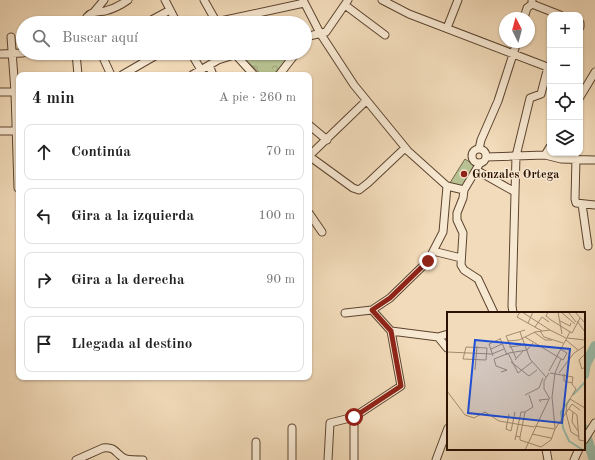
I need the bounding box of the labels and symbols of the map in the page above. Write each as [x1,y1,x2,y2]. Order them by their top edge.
north arrow [499,12,535,48]
marker: Gonzales Ortega [459,169,469,179]
place label: Gonzales Ortega [472,169,559,181]
route end [419,252,437,270]
inset map [447,312,585,450]
route start [345,408,363,426]

